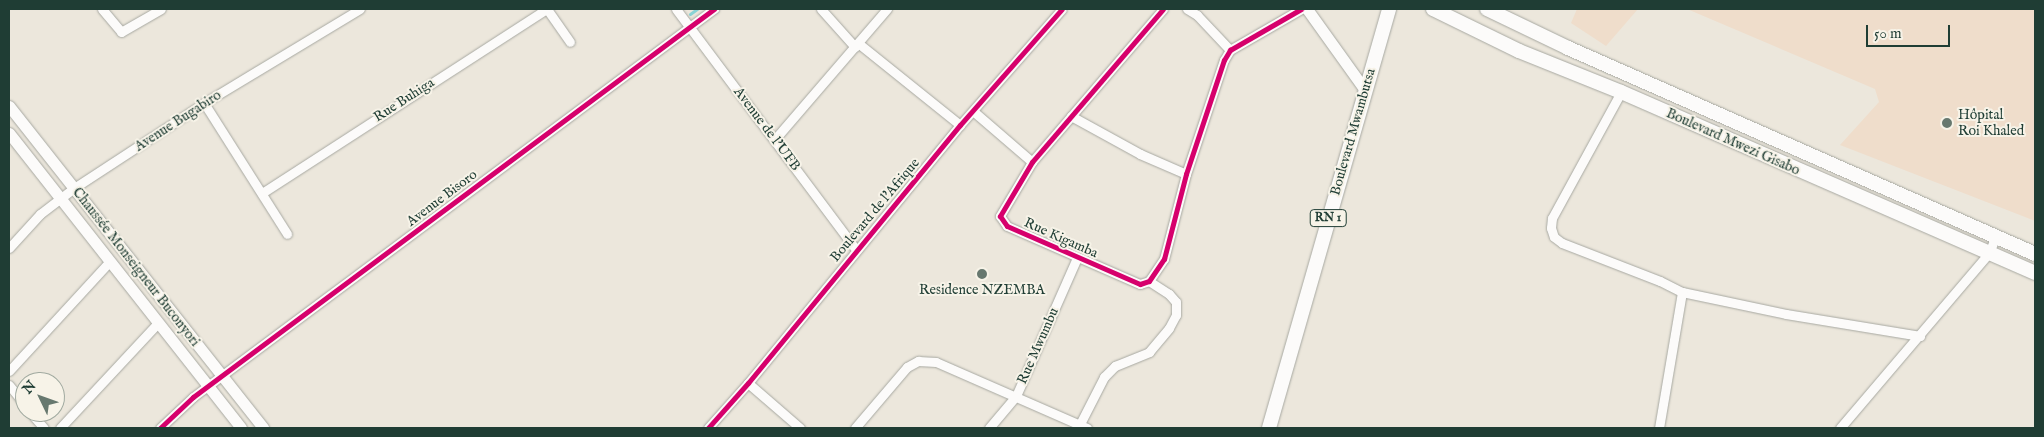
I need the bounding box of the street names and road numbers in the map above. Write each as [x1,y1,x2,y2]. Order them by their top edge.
street label: Boulevard Mwambutsa [1327,67,1379,197]
street label: Rue Buhiga [371,74,437,126]
street label: Avenue de l'UFB [730,84,804,174]
street label: Avenue Bugabiro [132,87,224,155]
street label: Boulevard Mwezi Gisabo [1664,105,1802,179]
street label: Boulevard de l'Afrique [827,155,923,265]
street label: Avenue Bisoro [403,166,481,230]
street label: Chaussée Monseigneur Buconyori [69,184,203,350]
road number: RN 1 [1309,208,1347,228]
street label: Rue Kigamba [1021,214,1101,262]
street label: Rue Mwumbu [1014,305,1062,387]

